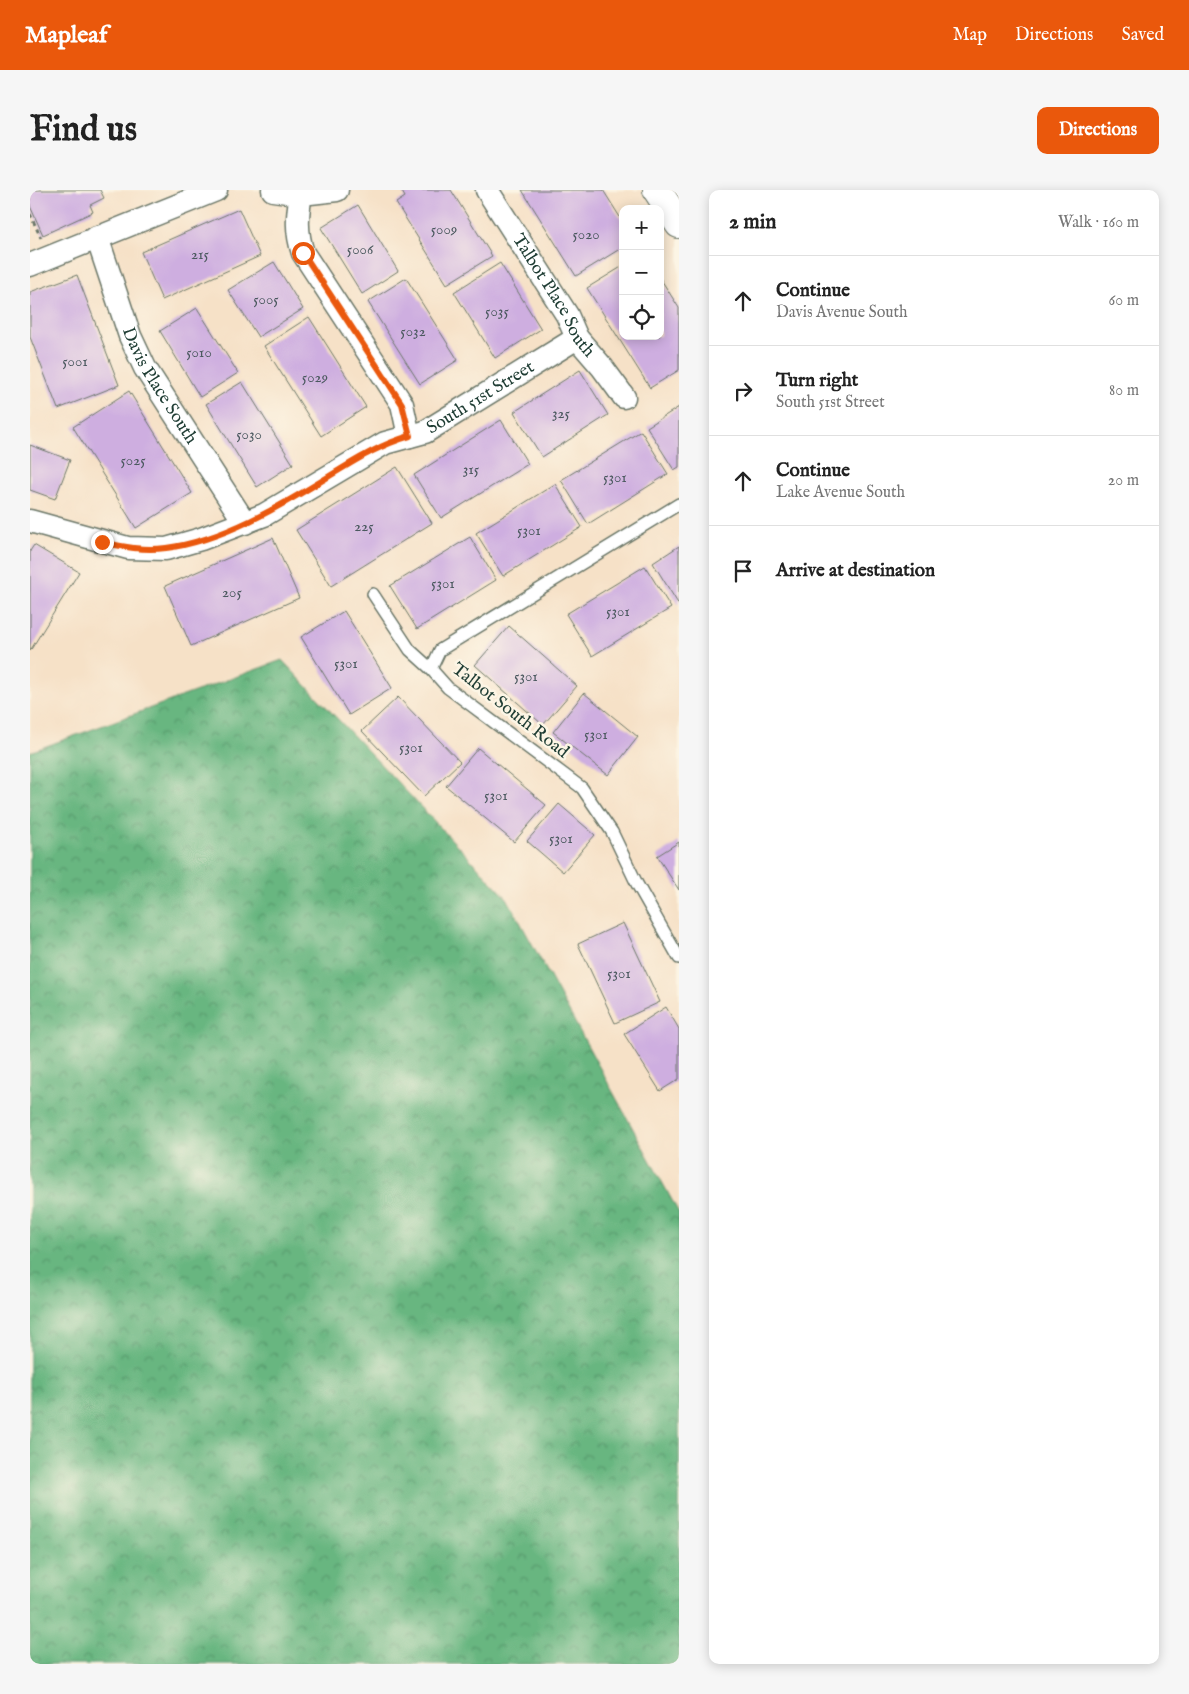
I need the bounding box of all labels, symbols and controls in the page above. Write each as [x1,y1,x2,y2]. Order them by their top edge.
text: Mapleaf [25,20,107,51]
text: Map [953,24,987,47]
text: Directions [1015,24,1093,47]
text: Saved [1121,24,1164,47]
button: Directions [1037,107,1159,154]
text: Find us [30,108,137,153]
map controls [619,205,664,340]
button: + [619,205,664,250]
text: 2 min [729,209,776,236]
text: Walk · 160 m [1058,213,1139,233]
house number: 5009 [431,220,457,239]
house number: 5020 [572,225,600,244]
street label: Talbot Place South [507,230,600,362]
house number: 5006 [347,240,374,259]
route start [292,242,315,265]
house number: 215 [191,245,210,264]
button: − [619,250,664,295]
text: Continue [776,279,850,303]
icon: ahead [729,287,757,315]
house number: 5005 [253,290,279,309]
text: 60 m [1109,291,1139,311]
button: locate [619,295,664,340]
house number: 5035 [485,302,509,321]
text: Davis Avenue South [776,303,908,323]
house number: 5032 [400,322,426,341]
street label: Davis Place South [116,324,203,449]
house number: 5010 [186,343,212,362]
house number: 5001 [62,352,88,371]
street label: South 51st Street [422,356,539,440]
house number: 5029 [302,368,328,387]
text: Turn right [776,369,858,393]
icon: right [729,377,757,405]
text: 80 m [1109,381,1139,401]
text: South 51st Street [776,393,885,413]
house number: 325 [552,404,571,423]
house number: 5030 [236,425,262,444]
house number: 5025 [120,451,146,470]
text: Continue [776,459,850,483]
house number: 315 [463,460,480,479]
icon: ahead [729,467,757,495]
house number: 5301 [603,468,627,487]
text: 20 m [1108,471,1139,491]
text: Lake Avenue South [776,483,905,503]
house number: 225 [354,517,374,536]
house number: 5301 [517,521,541,540]
route end [91,531,114,554]
icon: arrive [729,557,757,585]
text: Arrive at destination [776,559,935,583]
house number: 5301 [431,574,455,593]
house number: 205 [222,583,242,602]
house number: 5301 [606,602,630,621]
house number: 5301 [334,654,358,673]
street label: Talbot South Road [447,658,574,764]
house number: 5301 [514,667,538,686]
house number: 5301 [584,725,608,744]
house number: 5301 [399,738,423,757]
house number: 5301 [484,786,508,805]
house number: 5301 [549,829,573,848]
house number: 5301 [607,964,631,983]

